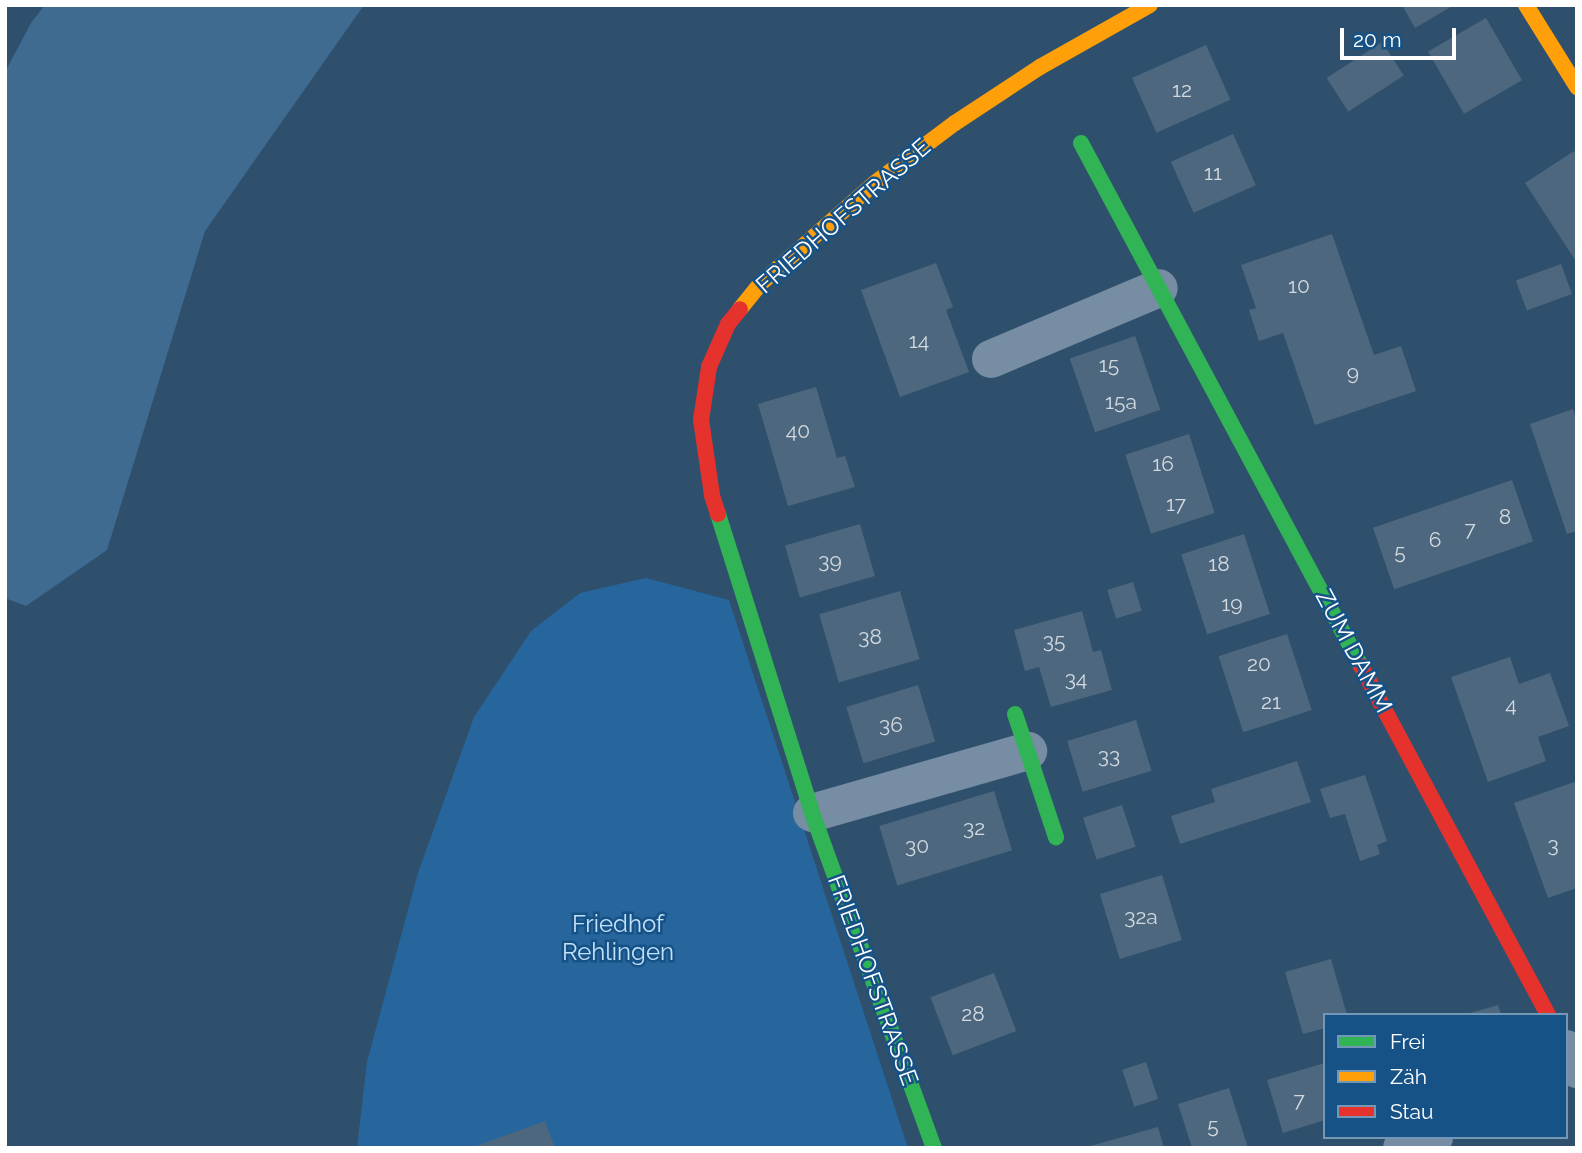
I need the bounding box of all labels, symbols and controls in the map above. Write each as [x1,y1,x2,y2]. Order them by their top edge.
scale bar [1344,14,1460,58]
text: 20 m [1353,27,1401,52]
house number: 12 [1172,77,1192,103]
street label: FRIEDHOFSTRASSE [750,132,936,300]
house number: 11 [1204,160,1222,186]
house number: 10 [1288,273,1310,299]
house number: 14 [909,328,929,354]
house number: 15 [1099,352,1119,378]
house number: 9 [1347,360,1359,386]
house number: 15a [1105,389,1137,415]
house number: 40 [786,418,810,444]
house number: 16 [1152,451,1174,477]
house number: 17 [1166,491,1186,517]
house number: 8 [1499,504,1511,530]
house number: 7 [1464,516,1476,542]
house number: 6 [1429,527,1441,553]
house number: 5 [1394,539,1406,565]
house number: 39 [818,548,842,574]
house number: 18 [1208,551,1230,577]
street label: ZUM DAMM [1310,585,1398,717]
house number: 19 [1221,591,1243,617]
house number: 38 [858,624,882,650]
house number: 35 [1043,628,1065,654]
house number: 20 [1247,651,1271,677]
house number: 34 [1065,666,1087,692]
house number: 21 [1261,689,1281,715]
house number: 4 [1505,692,1517,718]
house number: 36 [879,712,903,738]
house number: 33 [1098,743,1120,769]
house number: 32 [963,815,985,841]
house number: 3 [1547,832,1559,858]
house number: 30 [905,833,929,859]
street label: FRIEDHOFSTRASSE [822,871,924,1089]
house number: 32a [1124,904,1158,930]
park label: Friedhof Rehlingen [562,910,674,966]
house number: 28 [961,1001,985,1027]
legend [1323,1013,1568,1139]
text: Frei [1390,1029,1426,1054]
text: Zäh [1390,1064,1427,1089]
house number: 7 [1293,1087,1305,1113]
text: Stau [1390,1099,1434,1124]
house number: 5 [1207,1113,1219,1139]

